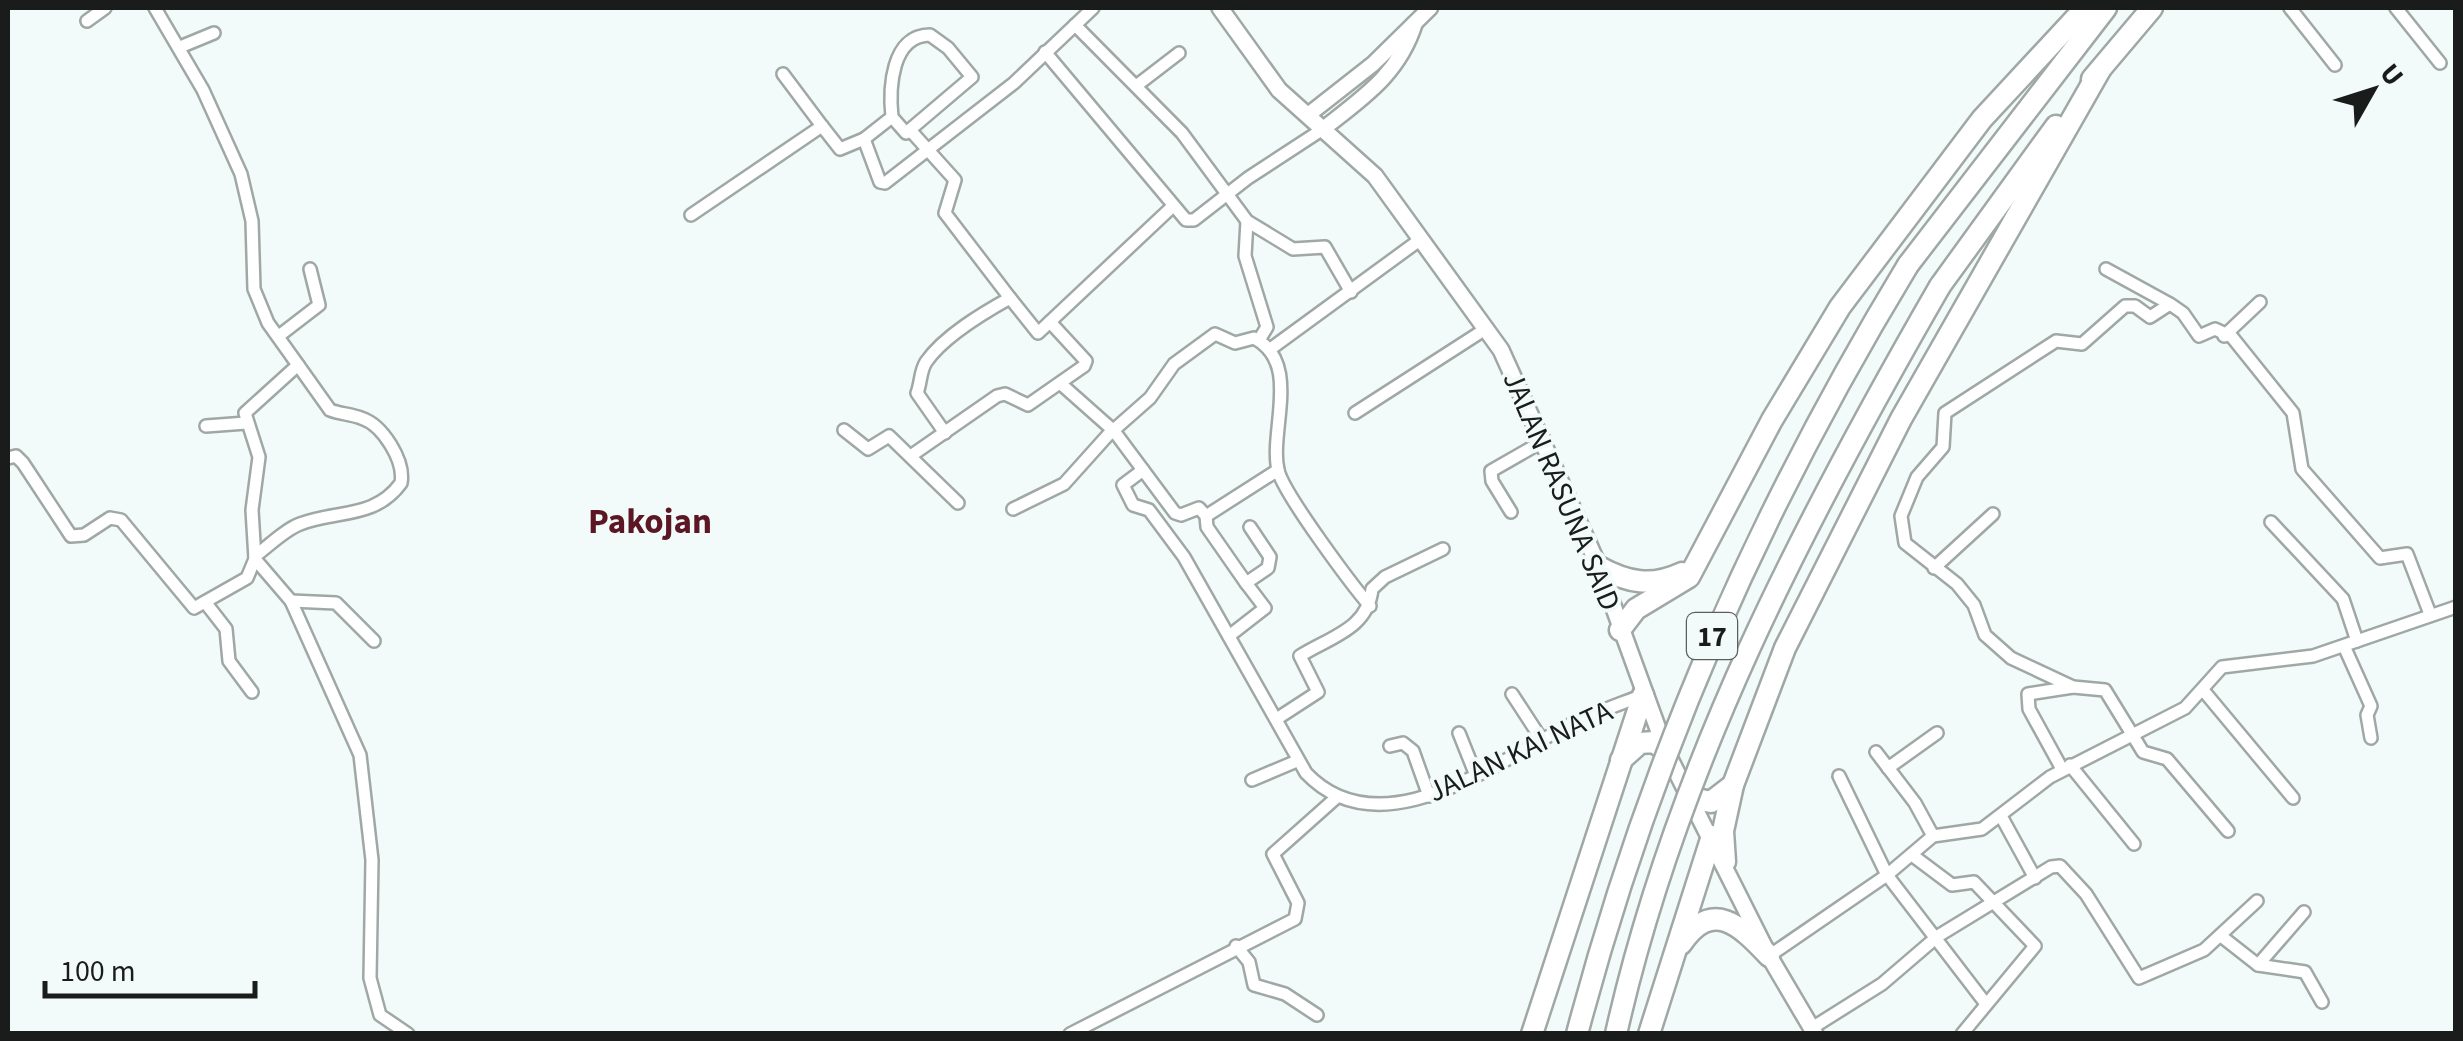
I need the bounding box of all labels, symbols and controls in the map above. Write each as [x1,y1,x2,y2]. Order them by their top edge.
north arrow [2323,40,2423,140]
text: U [2370,55,2413,95]
street label: JALAN RASUNA SAID [1492,365,1631,617]
district label: Pakojan [588,497,712,547]
road number: 17 [1687,613,1737,659]
street label: JALAN KAI NATA [1421,690,1620,813]
scale bar [45,936,255,998]
text: 100 m [60,950,136,993]

